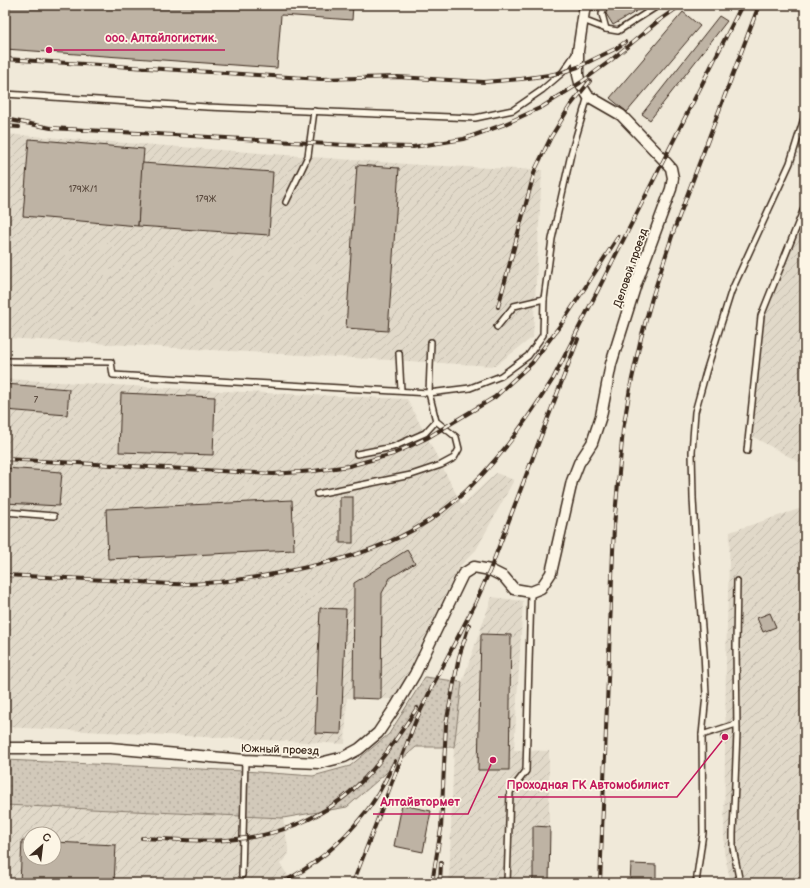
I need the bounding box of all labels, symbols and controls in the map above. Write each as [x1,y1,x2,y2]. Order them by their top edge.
callout: ооо. Алтайлогистик. [97,26,225,50]
text: ооо. Алтайлогистик. [105,31,217,46]
house number: 179Ж/1 [69,184,97,195]
house number: 179Ж [196,194,217,205]
street label: Деловой проезд [611,226,650,310]
house number: 7 [34,395,39,406]
street label: Южный проезд [241,742,320,757]
callout: Проходная ГК Автомобилист [498,773,677,797]
text: Проходная ГК Автомобилист [506,778,670,793]
callout: Алтайвтормет [373,790,468,814]
text: Алтайвтормет [379,795,460,810]
north arrow [22,826,62,866]
text: С [40,830,53,845]

